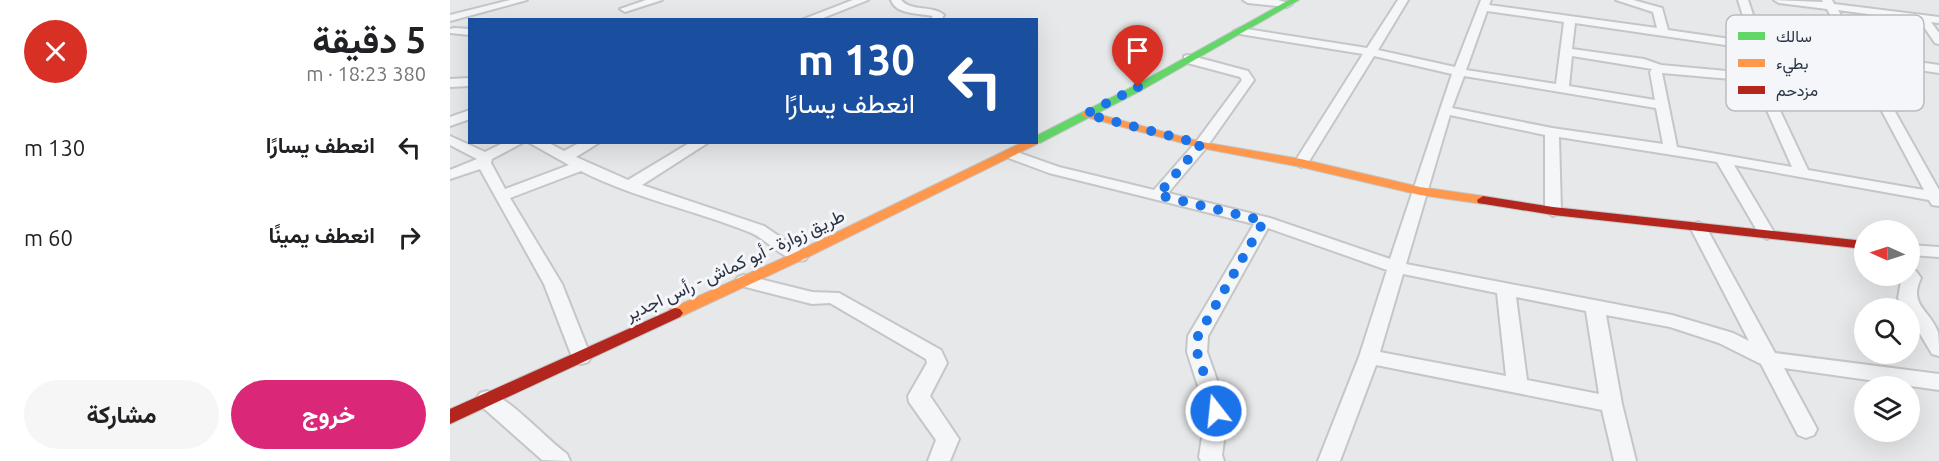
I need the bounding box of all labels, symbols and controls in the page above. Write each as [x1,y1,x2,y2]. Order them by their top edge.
legend [1726,15,1924,111]
text: 5 دقيقة [312,19,426,60]
button: close [24,20,87,83]
pin [1112,25,1163,87]
text: سالك [1776,27,1812,45]
icon: arrive [1121,34,1154,67]
text: 130 m [798,36,915,83]
icon: left [936,42,1014,120]
text: بطيء [1776,54,1808,77]
text: 380 m · 18:23 [306,62,426,85]
text: مزدحم [1776,81,1818,101]
text: انعطف يسارًا [784,88,915,118]
icon: left [393,131,426,164]
text: انعطف يسارًا [266,132,375,157]
text: 130 m [24,135,85,160]
street label: طريق زوارة - أبو كماش - رأس اجدير [621,204,848,326]
north arrow [1854,220,1920,286]
map controls [1854,220,1920,442]
icon: right [393,221,426,254]
text: انعطف يمينًا [268,222,375,247]
text: 60 m [24,225,73,250]
button: search [1854,298,1920,364]
button: layers [1854,376,1920,442]
position arrow [1184,379,1248,443]
button: مشاركة [24,380,219,449]
button: خروج [231,380,426,449]

